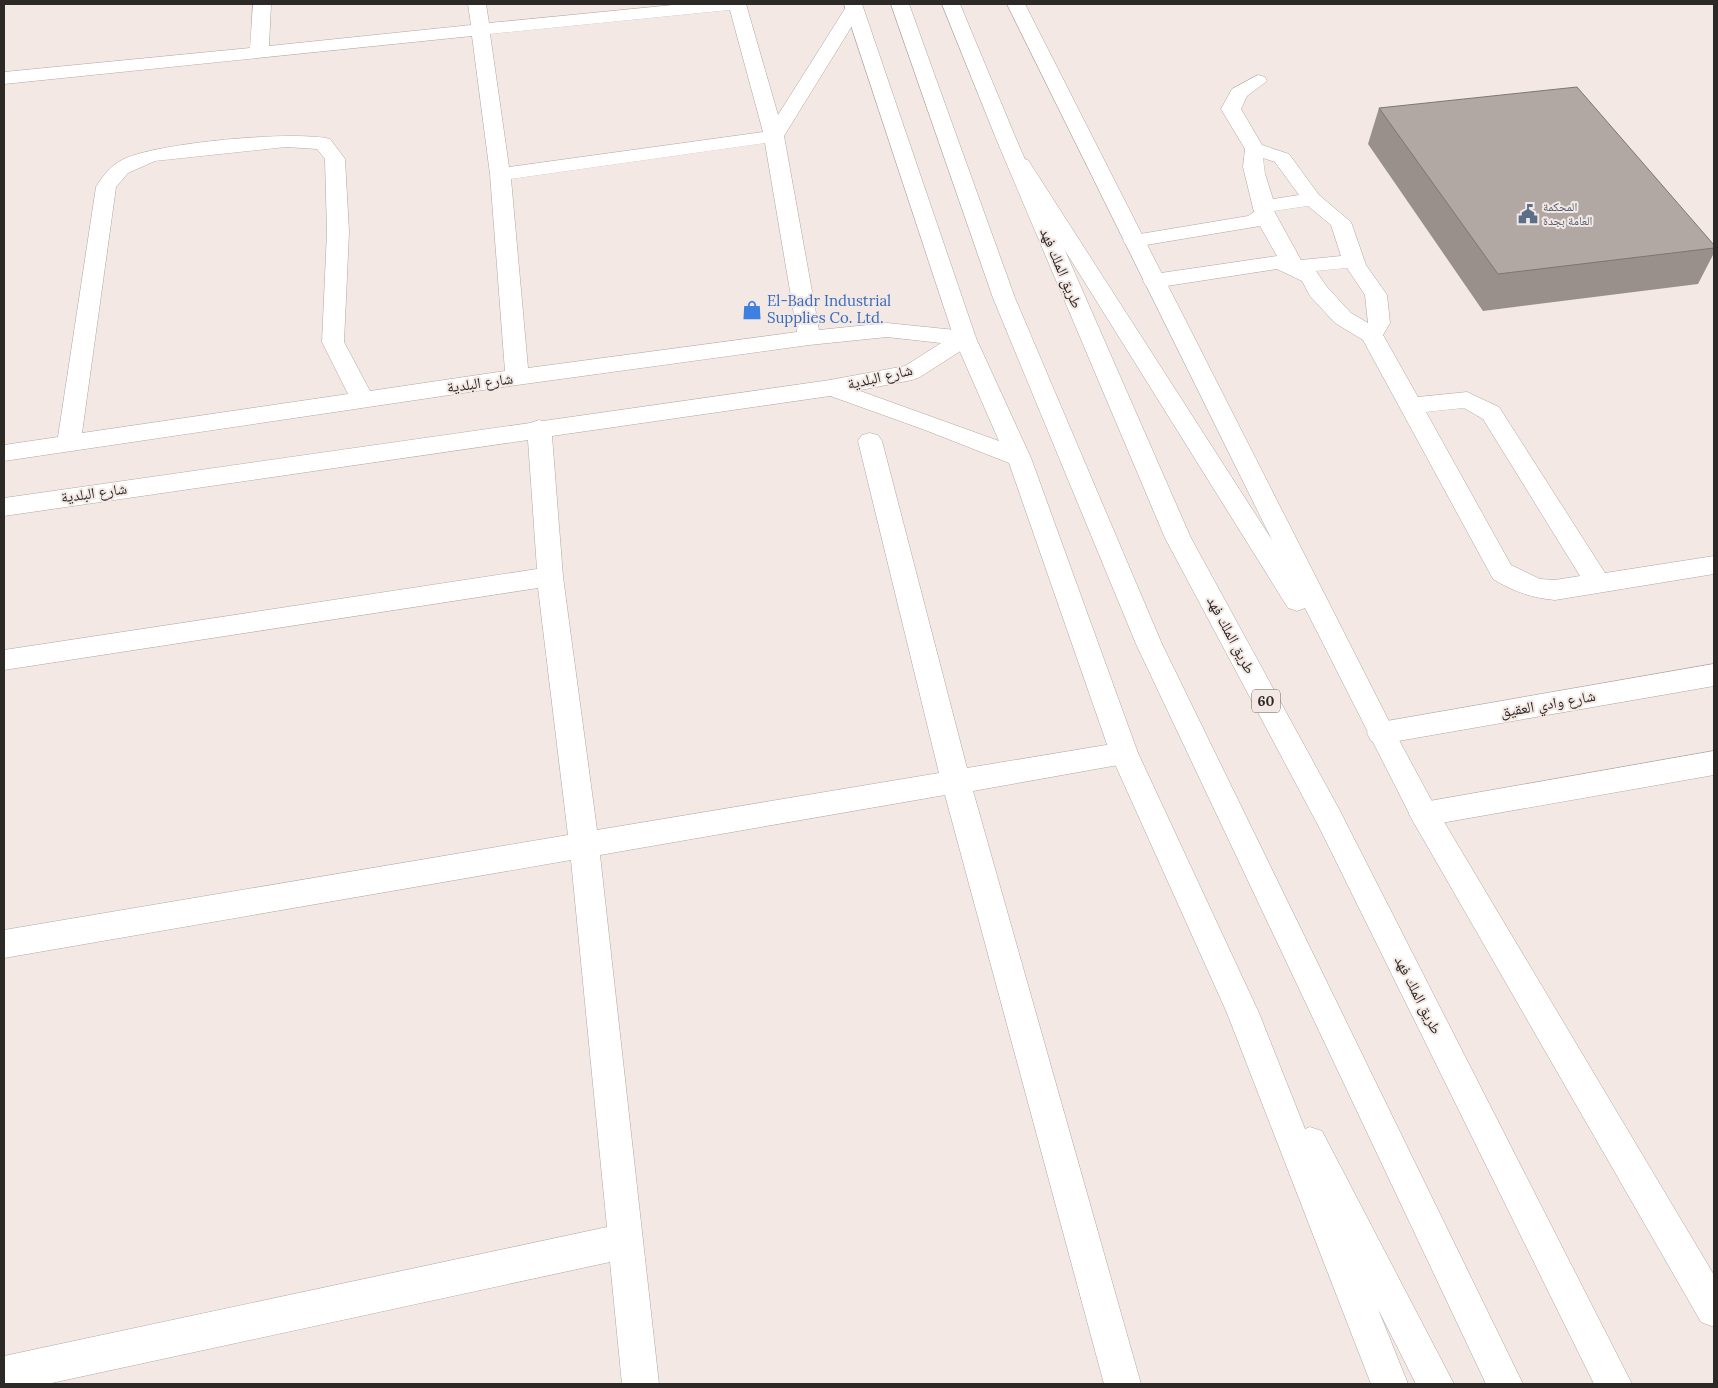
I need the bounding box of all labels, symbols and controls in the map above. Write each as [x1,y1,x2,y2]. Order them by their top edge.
place label: المحكمة العامة بجدة [1543,199,1592,228]
public building icon: المحكمة العامة بجدة [1517,203,1539,225]
street label: طريق الملك فهد [1035,225,1087,311]
place label: El-Badr Industrial Supplies Co. Ltd. [767,291,891,327]
shop icon: El-Badr Industrial Supplies Co. Ltd. [741,299,763,321]
street label: شارع البلدية [845,360,915,394]
street label: شارع البلدية [446,368,514,398]
street label: شارع البلدية [60,478,128,508]
street label: طريق الملك فهد [1202,593,1260,677]
street label: شارع وادي العقيق [1499,686,1598,724]
road number: 60 [1252,689,1280,712]
street label: طريق الملك فهد [1390,952,1446,1038]

